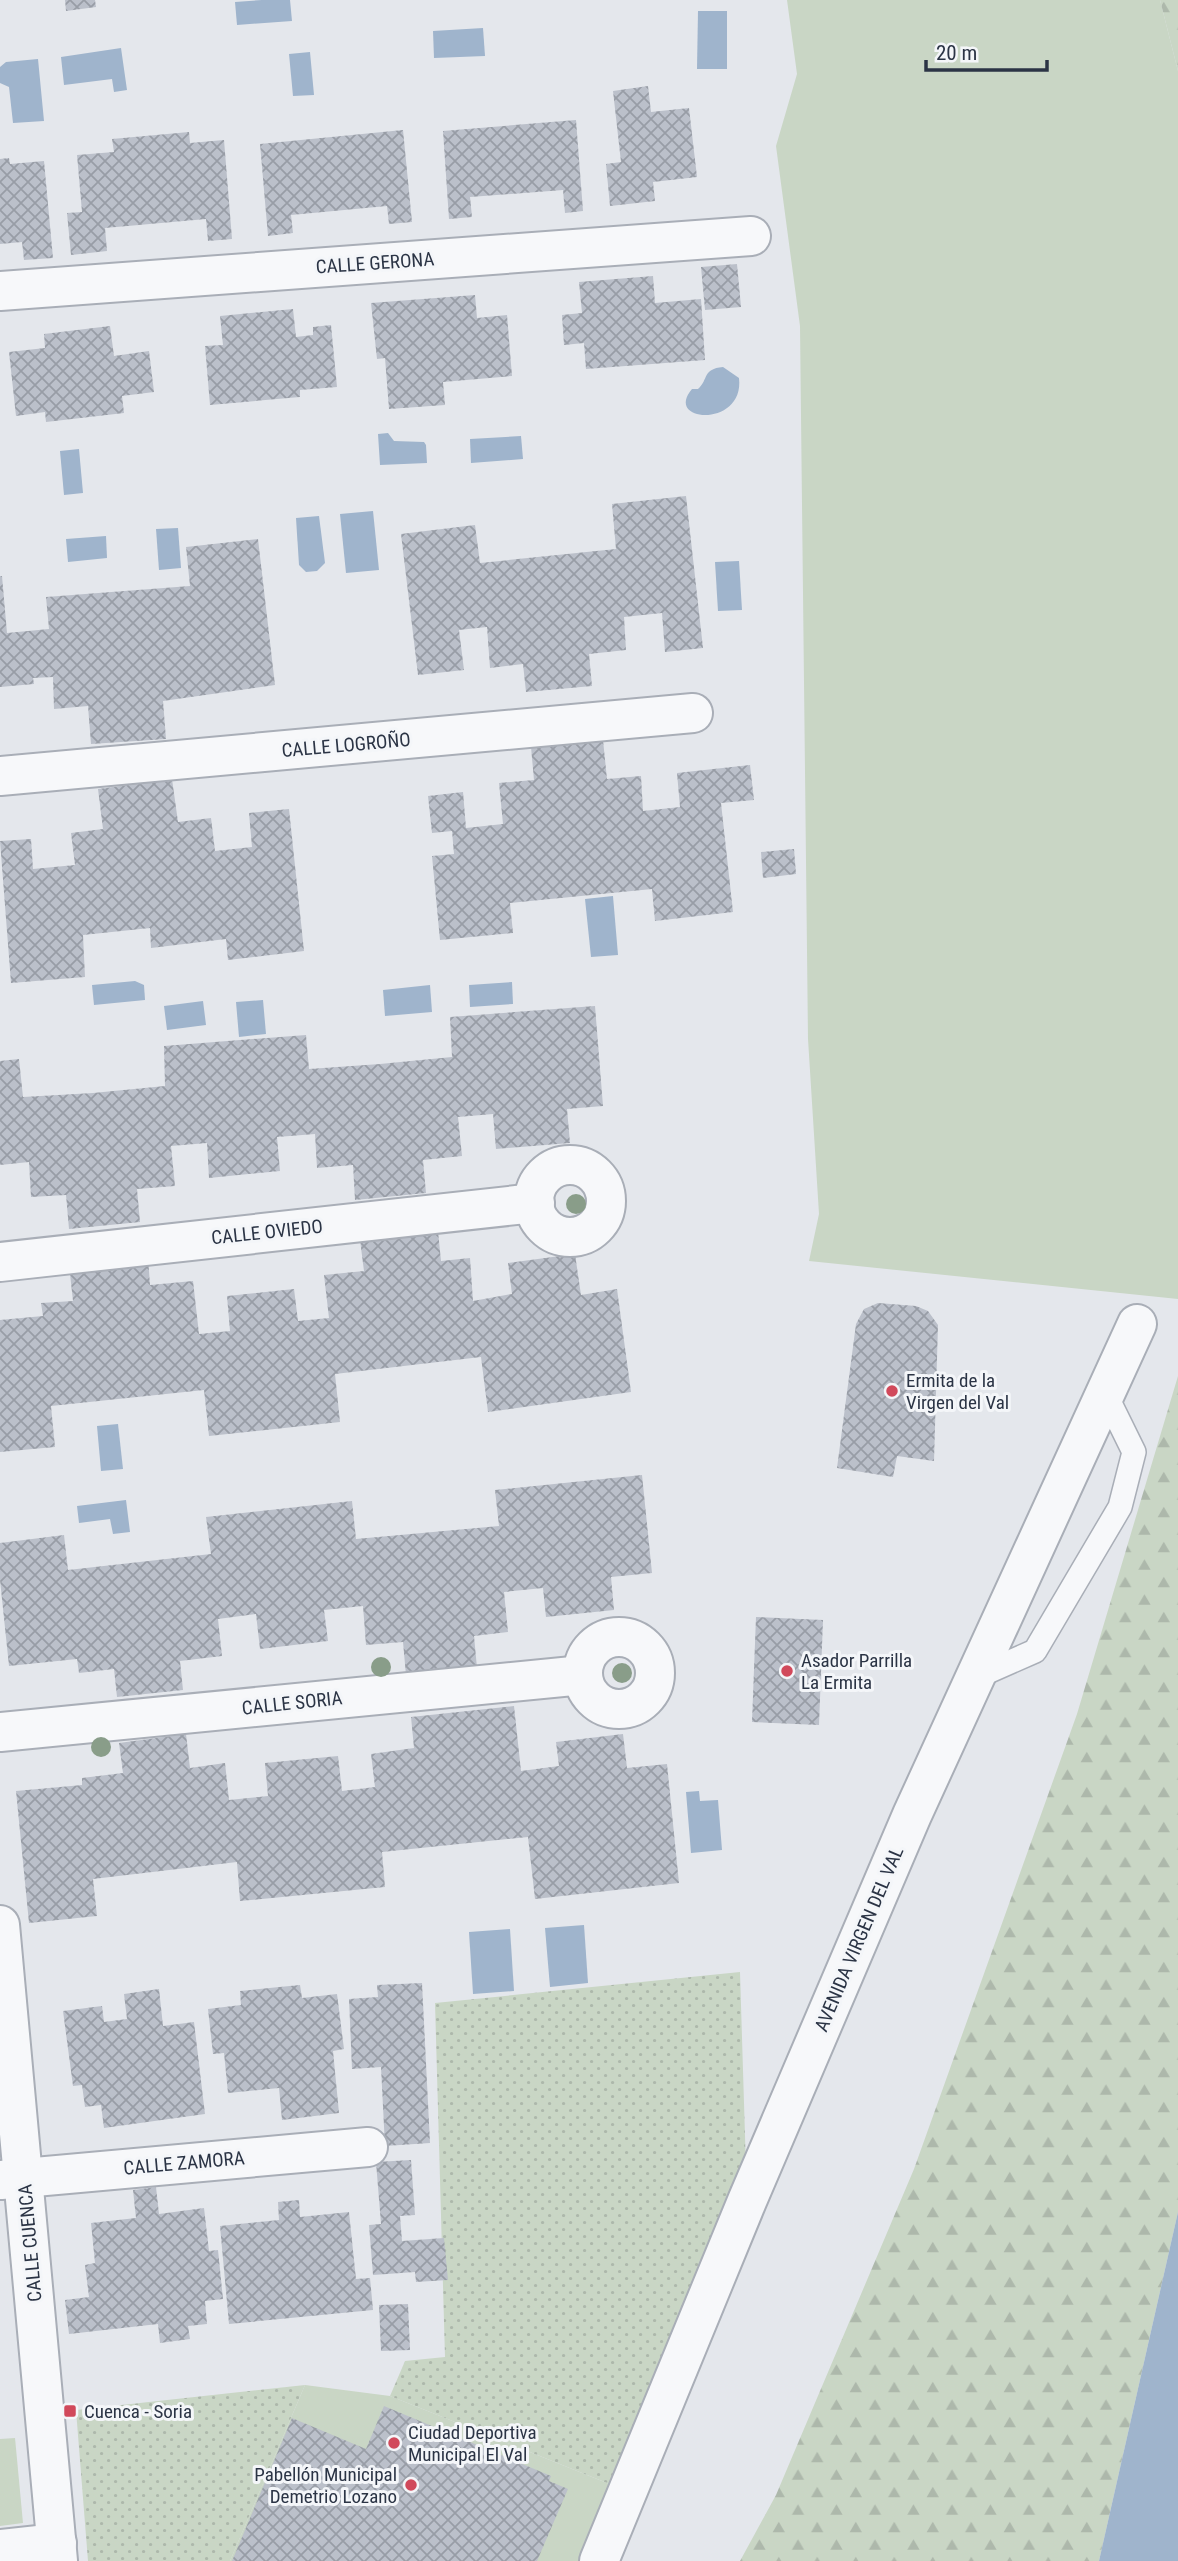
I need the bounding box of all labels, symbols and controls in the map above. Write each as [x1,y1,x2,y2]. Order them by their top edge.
scale bar [926,28,1047,72]
text: 20 m [936,41,977,65]
street label: CALLE GERONA [315,247,435,279]
street label: CALLE LOGROÑO [281,728,411,762]
street label: CALLE OVIEDO [210,1215,324,1249]
place label: Ermita de la Virgen del Val [906,1369,1009,1414]
marker: Ermita de la Virgen del Val [884,1383,900,1399]
place label: Asador Parrilla La Ermita [801,1649,912,1694]
marker: Asador Parrilla La Ermita [779,1663,795,1679]
street label: CALLE SORIA [241,1686,343,1720]
street label: AVENIDA VIRGEN DEL VAL [810,1843,908,2035]
street label: CALLE ZAMORA [123,2146,246,2180]
street label: CALLE CUENCA [13,2183,47,2303]
place label: Cuenca - Soria [84,2400,192,2423]
marker: Cuenca - Soria [62,2403,78,2419]
place label: Ciudad Deportiva Municipal El Val [408,2421,537,2466]
marker: Ciudad Deportiva Municipal El Val [386,2435,402,2451]
place label: Pabellón Municipal Demetrio Lozano [254,2463,397,2508]
marker: Pabellón Municipal Demetrio Lozano [403,2477,419,2493]

